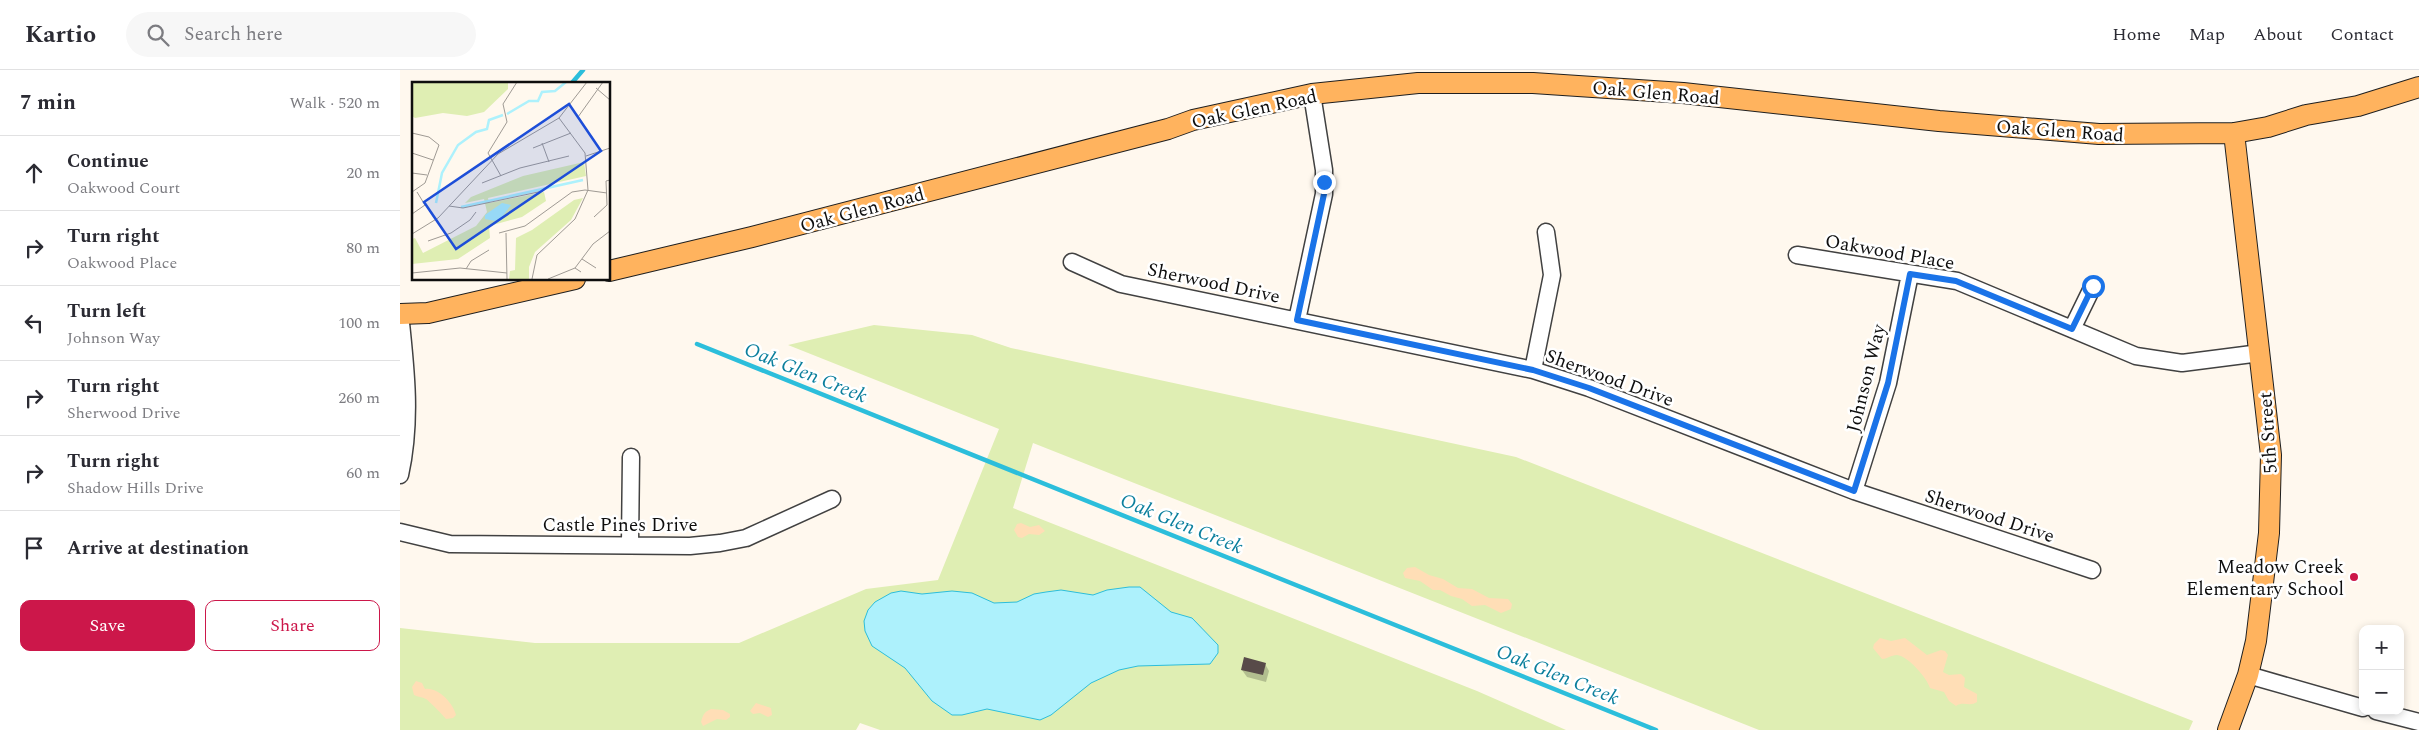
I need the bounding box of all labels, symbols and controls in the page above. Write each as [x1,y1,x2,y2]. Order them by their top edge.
search box [126,12,476,57]
text: Kartio [25,17,96,53]
text: Search here [184,20,283,49]
icon: search [144,21,172,49]
text: Home [2112,21,2161,48]
text: Map [2189,21,2225,48]
text: About [2253,21,2303,48]
text: Contact [2331,21,2394,48]
street label: Oak Glen Road [1591,73,1721,114]
inset map [412,82,610,280]
street label: Oak Glen Road [1189,82,1320,137]
text: 7 min [20,87,76,119]
text: Walk · 520 m [289,91,380,115]
street label: Oak Glen Road [1995,113,2125,150]
text: Continue [67,147,149,176]
icon: ahead [20,159,48,187]
text: 20 m [346,161,380,185]
route end [1313,171,1336,194]
text: Oakwood Court [67,176,180,200]
street label: Oak Glen Road [797,180,928,241]
text: Turn right [67,222,160,251]
street label: Oakwood Place [1823,227,1957,278]
icon: right [20,234,48,262]
text: 80 m [346,236,380,260]
text: Oakwood Place [67,251,177,275]
street label: Sherwood Drive [1145,255,1283,312]
route start [2082,275,2105,298]
text: Turn left [67,297,146,326]
icon: left [20,309,48,337]
text: 100 m [338,311,380,335]
street label: Johnson Way [1839,321,1894,435]
text: Johnson Way [67,326,160,350]
water label: Oak Glen Creek [740,335,872,411]
street label: Sherwood Drive [1541,342,1678,415]
text: Turn right [67,372,160,401]
icon: right [20,384,48,412]
text: 260 m [338,386,380,410]
street label: 5th Street [2251,391,2286,475]
text: Sherwood Drive [67,401,181,425]
text: Turn right [67,447,160,476]
icon: right [20,459,48,487]
text: 60 m [346,461,380,485]
text: Shadow Hills Drive [67,476,204,500]
street label: Sherwood Drive [1921,482,2058,551]
water label: Oak Glen Creek [1116,486,1248,562]
street label: Castle Pines Drive [542,511,698,540]
icon: arrive [20,534,48,562]
text: Arrive at destination [67,534,249,563]
place label: Meadow Creek Elementary School [2186,553,2344,604]
marker: Meadow Creek Elementary School [2348,571,2360,583]
button: Save [20,600,195,651]
button: Share [205,600,380,651]
map controls [2359,625,2404,715]
button: + [2359,625,2404,670]
water label: Oak Glen Creek [1492,637,1624,713]
button: − [2359,670,2404,715]

